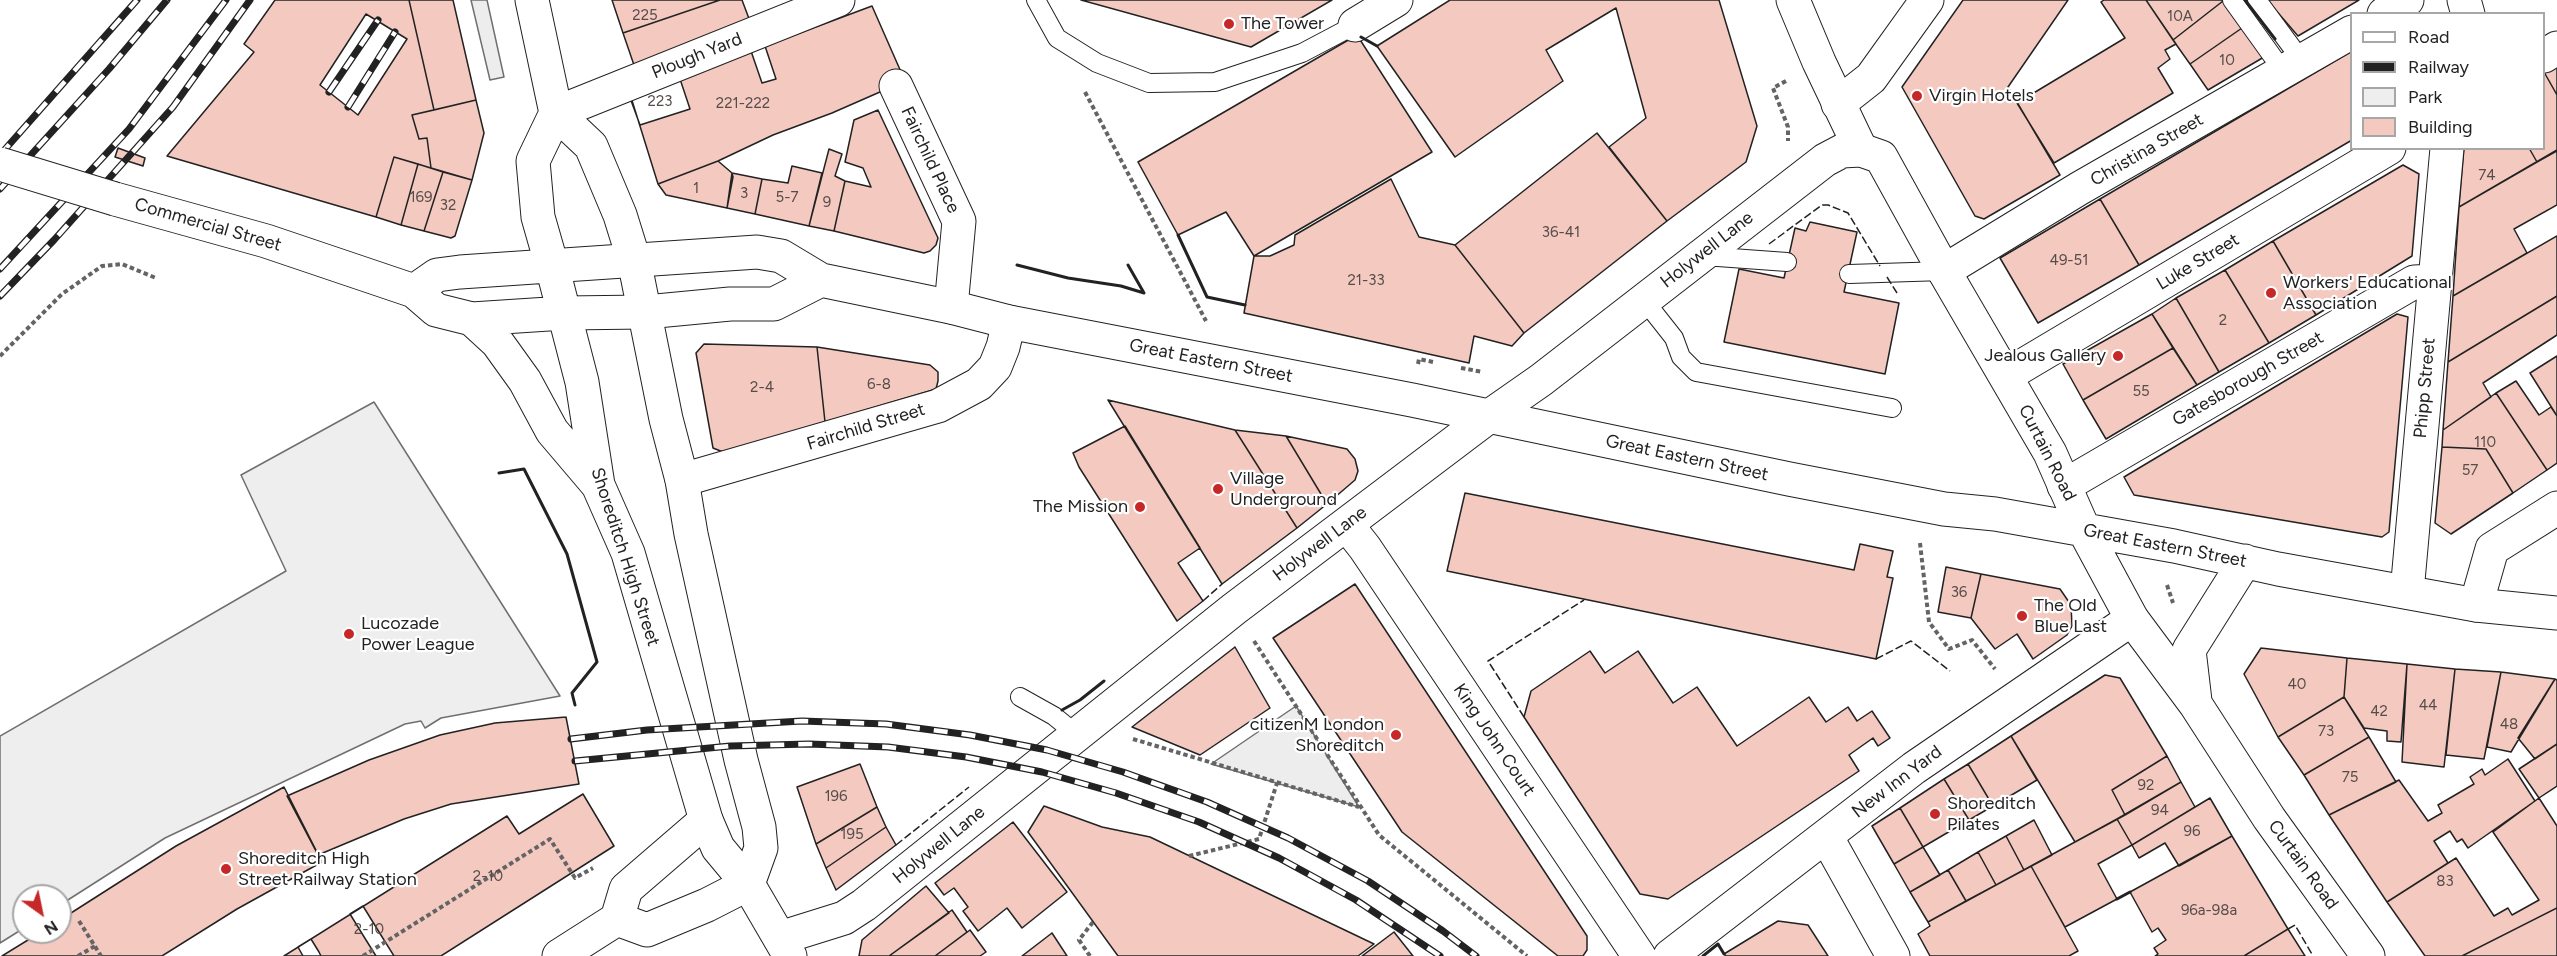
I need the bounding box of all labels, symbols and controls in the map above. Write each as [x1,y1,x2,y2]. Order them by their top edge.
house number: 225 [632,7,658,25]
house number: 10A [2167,8,2193,26]
legend [2350,12,2545,150]
place label: The Tower [1241,13,1324,35]
marker: The Tower [1222,17,1236,31]
text: Road [2408,26,2449,48]
street label: Plough Yard [649,28,745,84]
house number: 10 [2219,52,2235,70]
text: Railway [2408,56,2469,78]
place label: Virgin Hotels [1929,85,2034,107]
text: Park [2408,86,2442,108]
marker: Virgin Hotels [1910,89,1924,103]
house number: 223 [648,93,672,111]
house number: 221-222 [716,95,770,113]
street label: Fairchild Place [896,103,964,217]
street label: Christina Street [2087,109,2207,191]
text: Building [2408,116,2473,138]
house number: 74 [2478,167,2496,185]
house number: 1 [693,180,699,198]
house number: 3 [740,185,748,203]
house number: 169 [409,189,433,207]
house number: 5-7 [776,189,798,207]
street label: Commercial Street [132,194,284,256]
house number: 9 [823,194,831,212]
house number: 32 [440,197,456,215]
street label: Holywell Lane [1656,207,1758,293]
house number: 36-41 [1542,224,1580,242]
street label: Luke Street [2153,229,2243,295]
house number: 49-51 [2050,252,2088,270]
house number: 21-33 [1347,272,1385,290]
place label: Workers' Educational Association [2283,272,2452,314]
marker: Workers' Educational Association [2264,286,2278,300]
house number: 2 [2219,312,2227,330]
street label: Gatesborough Street [2169,327,2327,431]
street label: Great Eastern Street [1128,335,1294,387]
street label: Phipp Street [2410,337,2440,439]
place label: Jealous Gallery [1984,345,2106,367]
marker: Jealous Gallery [2111,349,2125,363]
house number: 6-8 [867,376,891,394]
house number: 2-4 [750,379,774,397]
house number: 55 [2132,383,2150,401]
street label: Fairchild Street [804,399,928,455]
street label: Curtain Road [2014,401,2080,505]
street label: Great Eastern Street [1604,430,1770,486]
house number: 110 [2474,434,2496,452]
house number: 57 [2462,462,2478,480]
street label: Shoreditch High Street [586,465,664,649]
place label: Village Underground [1230,468,1337,510]
marker: Village Underground [1211,482,1225,496]
place label: The Mission [1033,496,1128,518]
marker: The Mission [1133,500,1147,514]
street label: Holywell Lane [1269,502,1371,586]
street label: Great Eastern Street [2082,520,2248,572]
house number: 36 [1951,584,1967,602]
place label: The Old Blue Last [2034,595,2107,638]
marker: The Old Blue Last [2015,609,2029,623]
place label: Lucozade Power League [361,613,475,656]
marker: Lucozade Power League [342,627,356,641]
house number: 40 [2288,676,2306,694]
street label: King John Court [1448,680,1540,800]
house number: 44 [2419,697,2437,715]
house number: 42 [2370,703,2388,721]
place label: citizenM London Shoreditch [1250,714,1384,756]
house number: 48 [2500,716,2518,734]
house number: 73 [2318,723,2334,741]
marker: citizenM London Shoreditch [1389,728,1403,742]
street label: New Inn Yard [1848,741,1946,823]
house number: 75 [2342,769,2358,787]
house number: 92 [2138,777,2154,795]
house number: 196 [824,788,848,806]
place label: Shoreditch Pilates [1947,793,2036,836]
street label: Holywell Lane [889,801,989,889]
house number: 94 [2151,802,2169,820]
marker: Shoreditch Pilates [1928,807,1942,821]
street label: Curtain Road [2263,816,2343,914]
house number: 96 [2184,823,2200,841]
house number: 195 [840,826,864,844]
place label: Shoreditch High Street Railway Station [238,848,417,890]
marker: Shoreditch High Street Railway Station [219,862,233,876]
house number: 2-10 [473,868,503,886]
house number: 83 [2436,873,2454,891]
north arrow [12,884,72,944]
house number: 96a-98a [2181,902,2237,920]
text: N [41,917,61,939]
house number: 2-10 [354,921,384,939]

